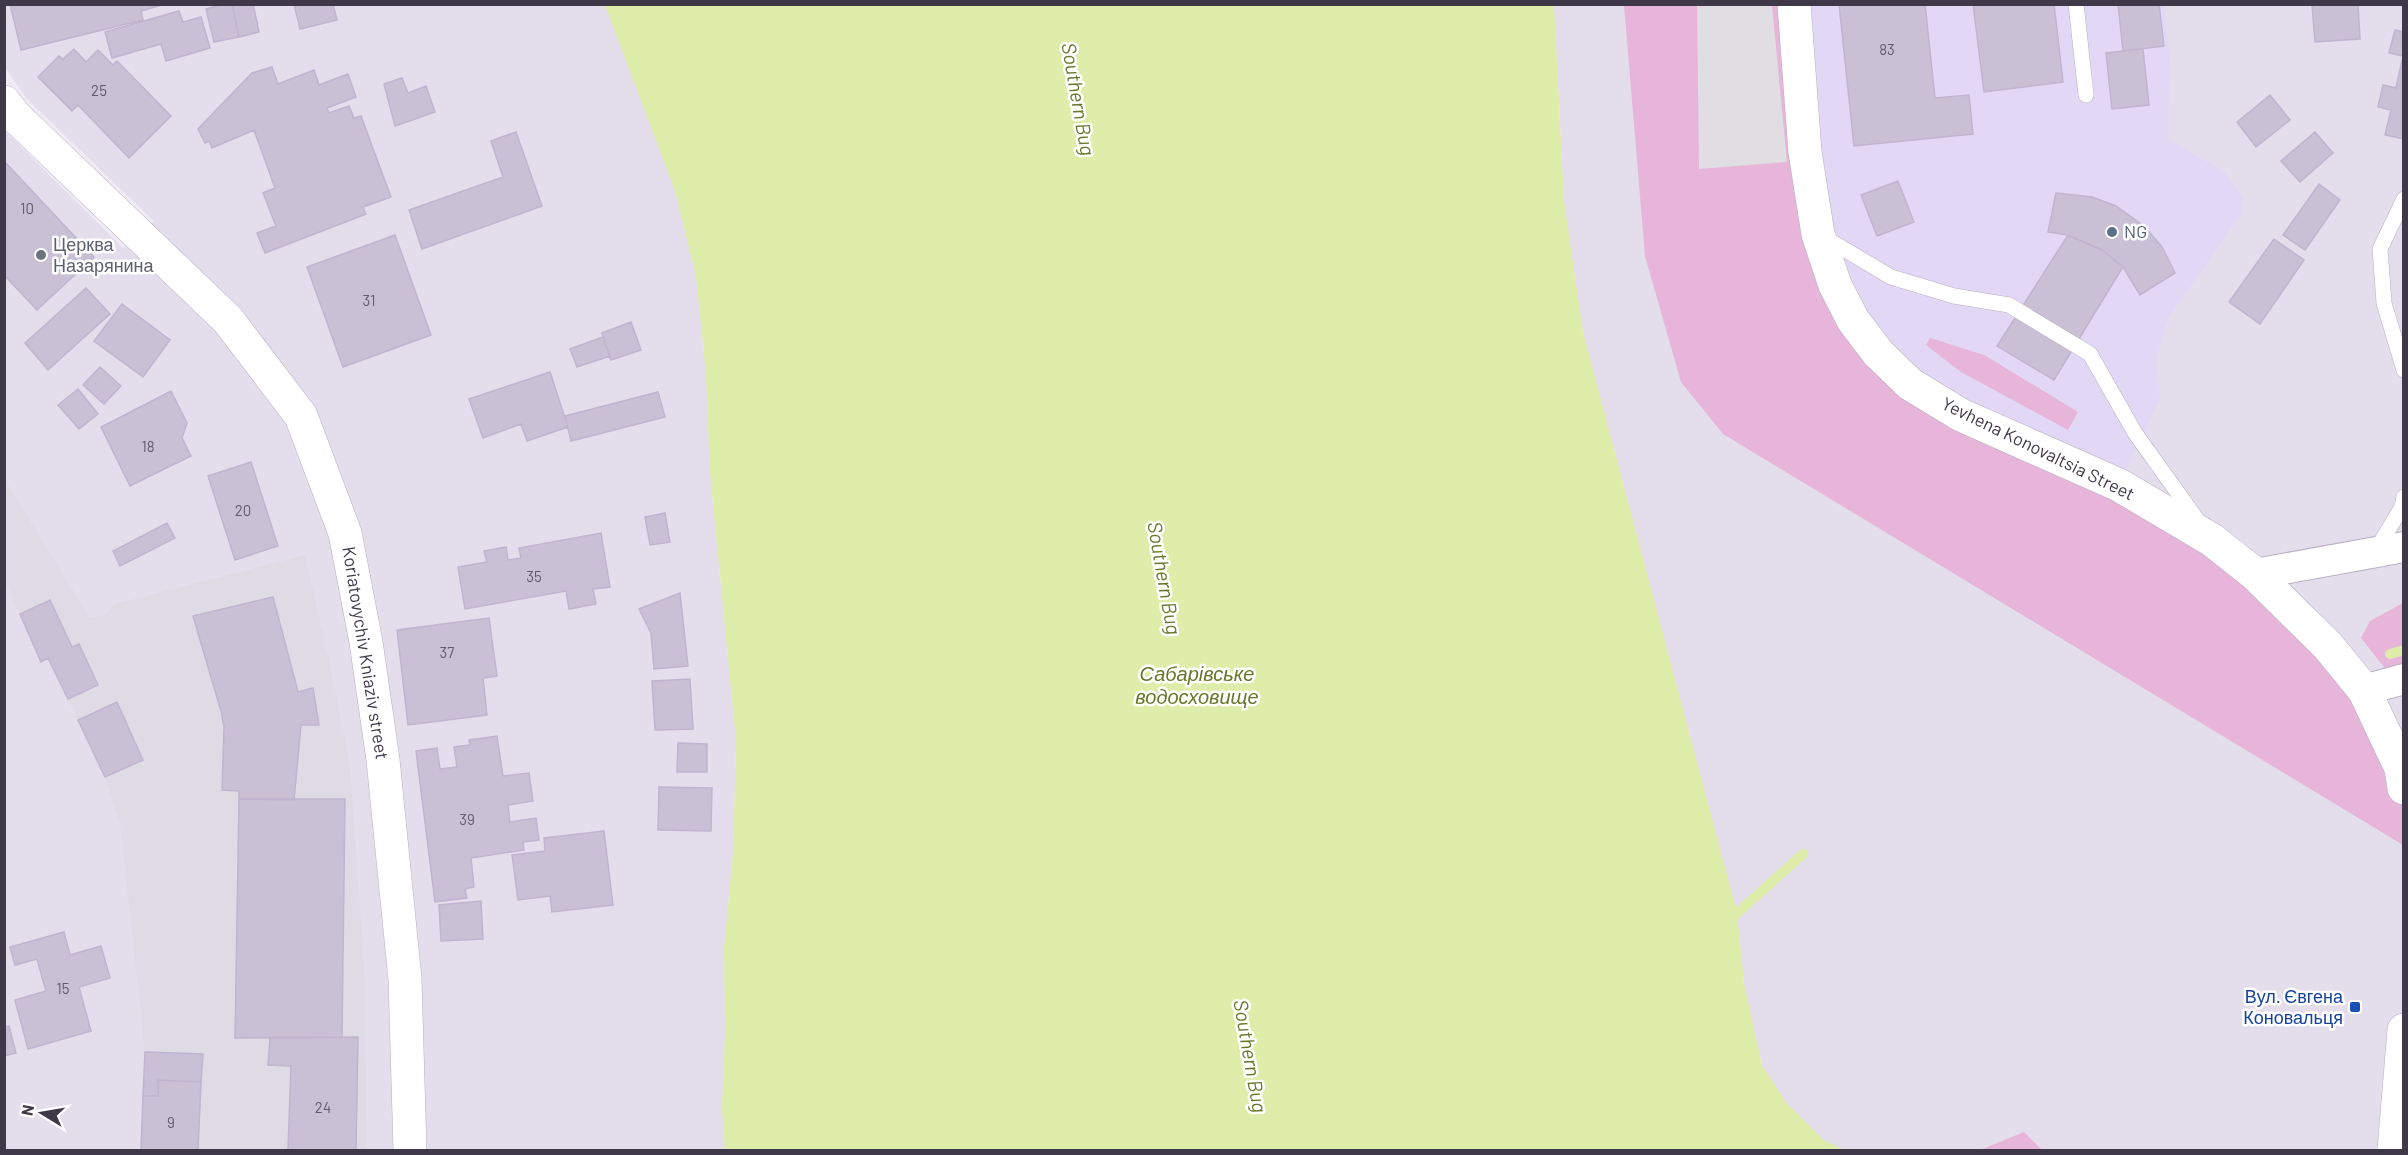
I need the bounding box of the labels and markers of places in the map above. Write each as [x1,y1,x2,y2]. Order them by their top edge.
place label: NG [2124,220,2147,242]
marker: NG [2105,225,2119,239]
place label: Церква Назарянина [53,233,155,276]
marker: Церква Назарянина [34,248,48,262]
place label: Вул. Євгена Коновальця [2243,985,2344,1028]
marker: Вул. Євгена Коновальця [2348,1000,2362,1014]

